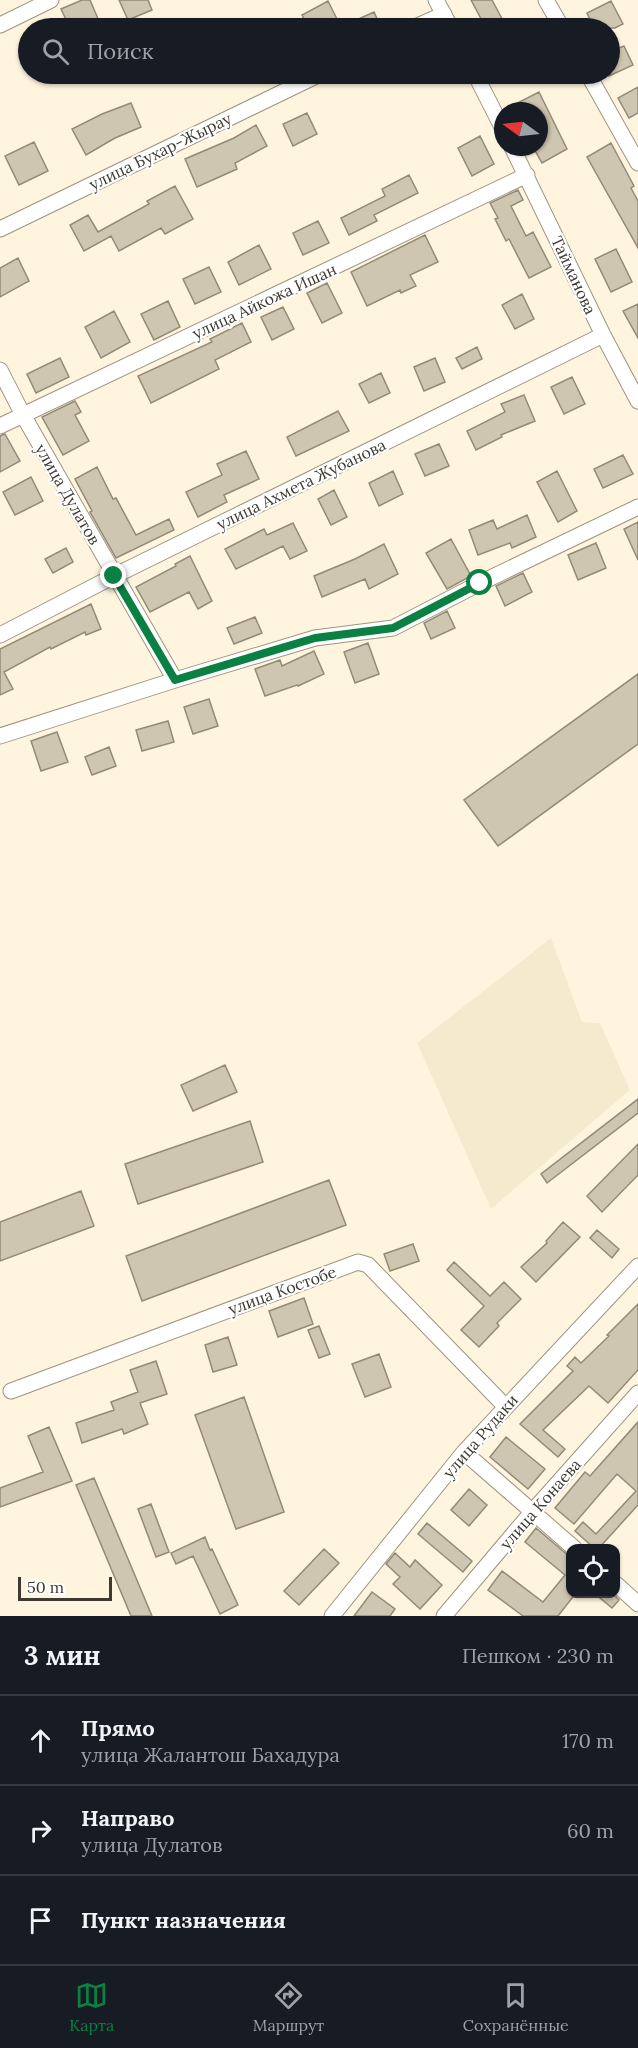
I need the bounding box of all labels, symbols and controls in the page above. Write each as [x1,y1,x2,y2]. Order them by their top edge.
search box [18,18,620,84]
icon: search [39,35,72,68]
text: Поиск [87,37,153,65]
north arrow [494,102,548,156]
street label: улица Бухар-Жырау [85,108,235,194]
street label: Тайманова [547,233,601,317]
street label: улица Айкожа Ишан [189,259,339,343]
street label: улица Ахмета Жубанова [213,434,389,534]
street label: улица Дулатов [31,440,105,548]
route end [100,562,126,588]
route start [466,569,492,595]
street label: улица Костобе [225,1261,339,1319]
street label: улица Рудаки [438,1390,522,1482]
street label: улица Конаева [495,1455,585,1553]
map controls [566,1544,620,1598]
button: locate [566,1544,620,1598]
scale bar [18,1574,112,1602]
text: 50 m [27,1577,64,1597]
text: 3 мин [24,1639,101,1672]
text: Пешком · 230 m [462,1643,614,1668]
text: Прямо [81,1714,155,1742]
icon: ahead [24,1724,57,1757]
text: 170 m [562,1728,614,1753]
text: улица Жалантош Бахадура [81,1742,340,1767]
text: Направо [81,1804,175,1832]
icon: right [24,1814,57,1847]
text: 60 m [567,1818,614,1843]
text: улица Дулатов [81,1832,222,1857]
icon: arrive [24,1904,57,1937]
text: Пункт назначения [81,1906,286,1934]
tab: Карта [69,1979,114,2035]
tab: Маршрут [253,1979,324,2035]
tab: Сохранённые [463,1979,569,2035]

